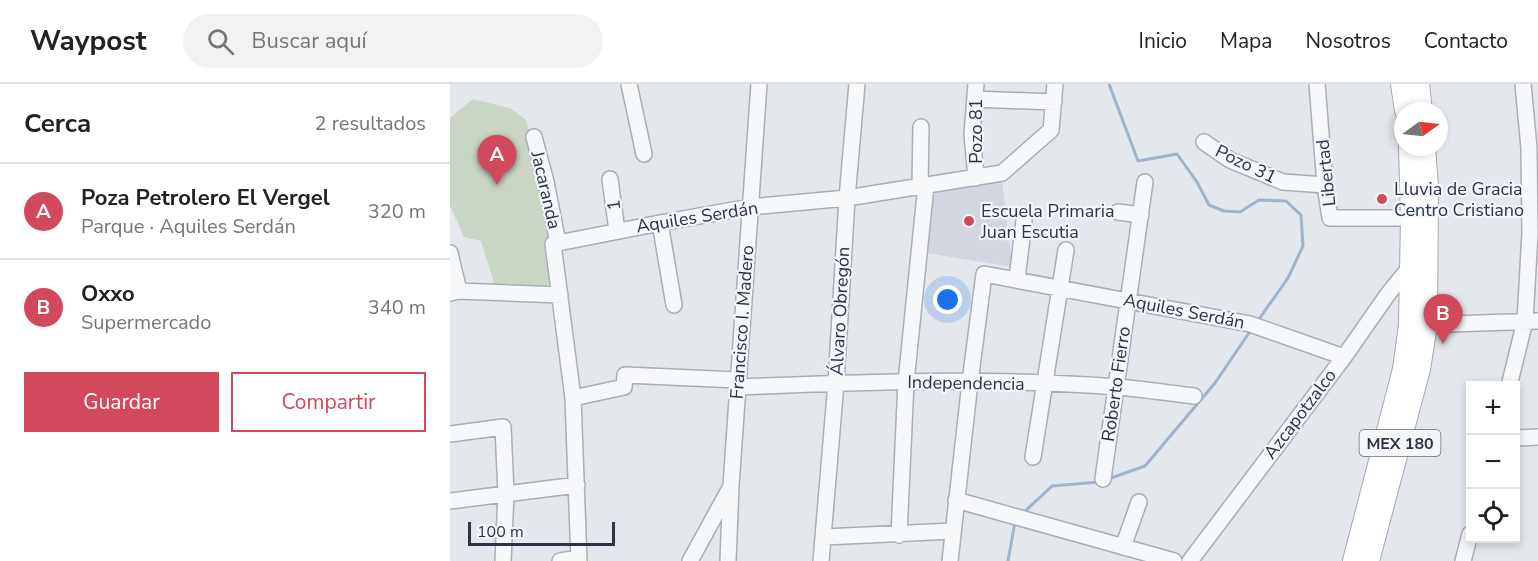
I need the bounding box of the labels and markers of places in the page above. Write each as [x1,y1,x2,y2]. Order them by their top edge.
pin: A [478,135,516,185]
place label: Lluvia de Gracia Centro Cristiano [1394,177,1524,222]
marker: Lluvia de Gracia Centro Cristiano [1375,192,1389,206]
place label: Escuela Primaria Juan Escutia [980,199,1114,244]
marker: Escuela Primaria Juan Escutia [962,214,976,228]
pin: B [1424,294,1462,344]

